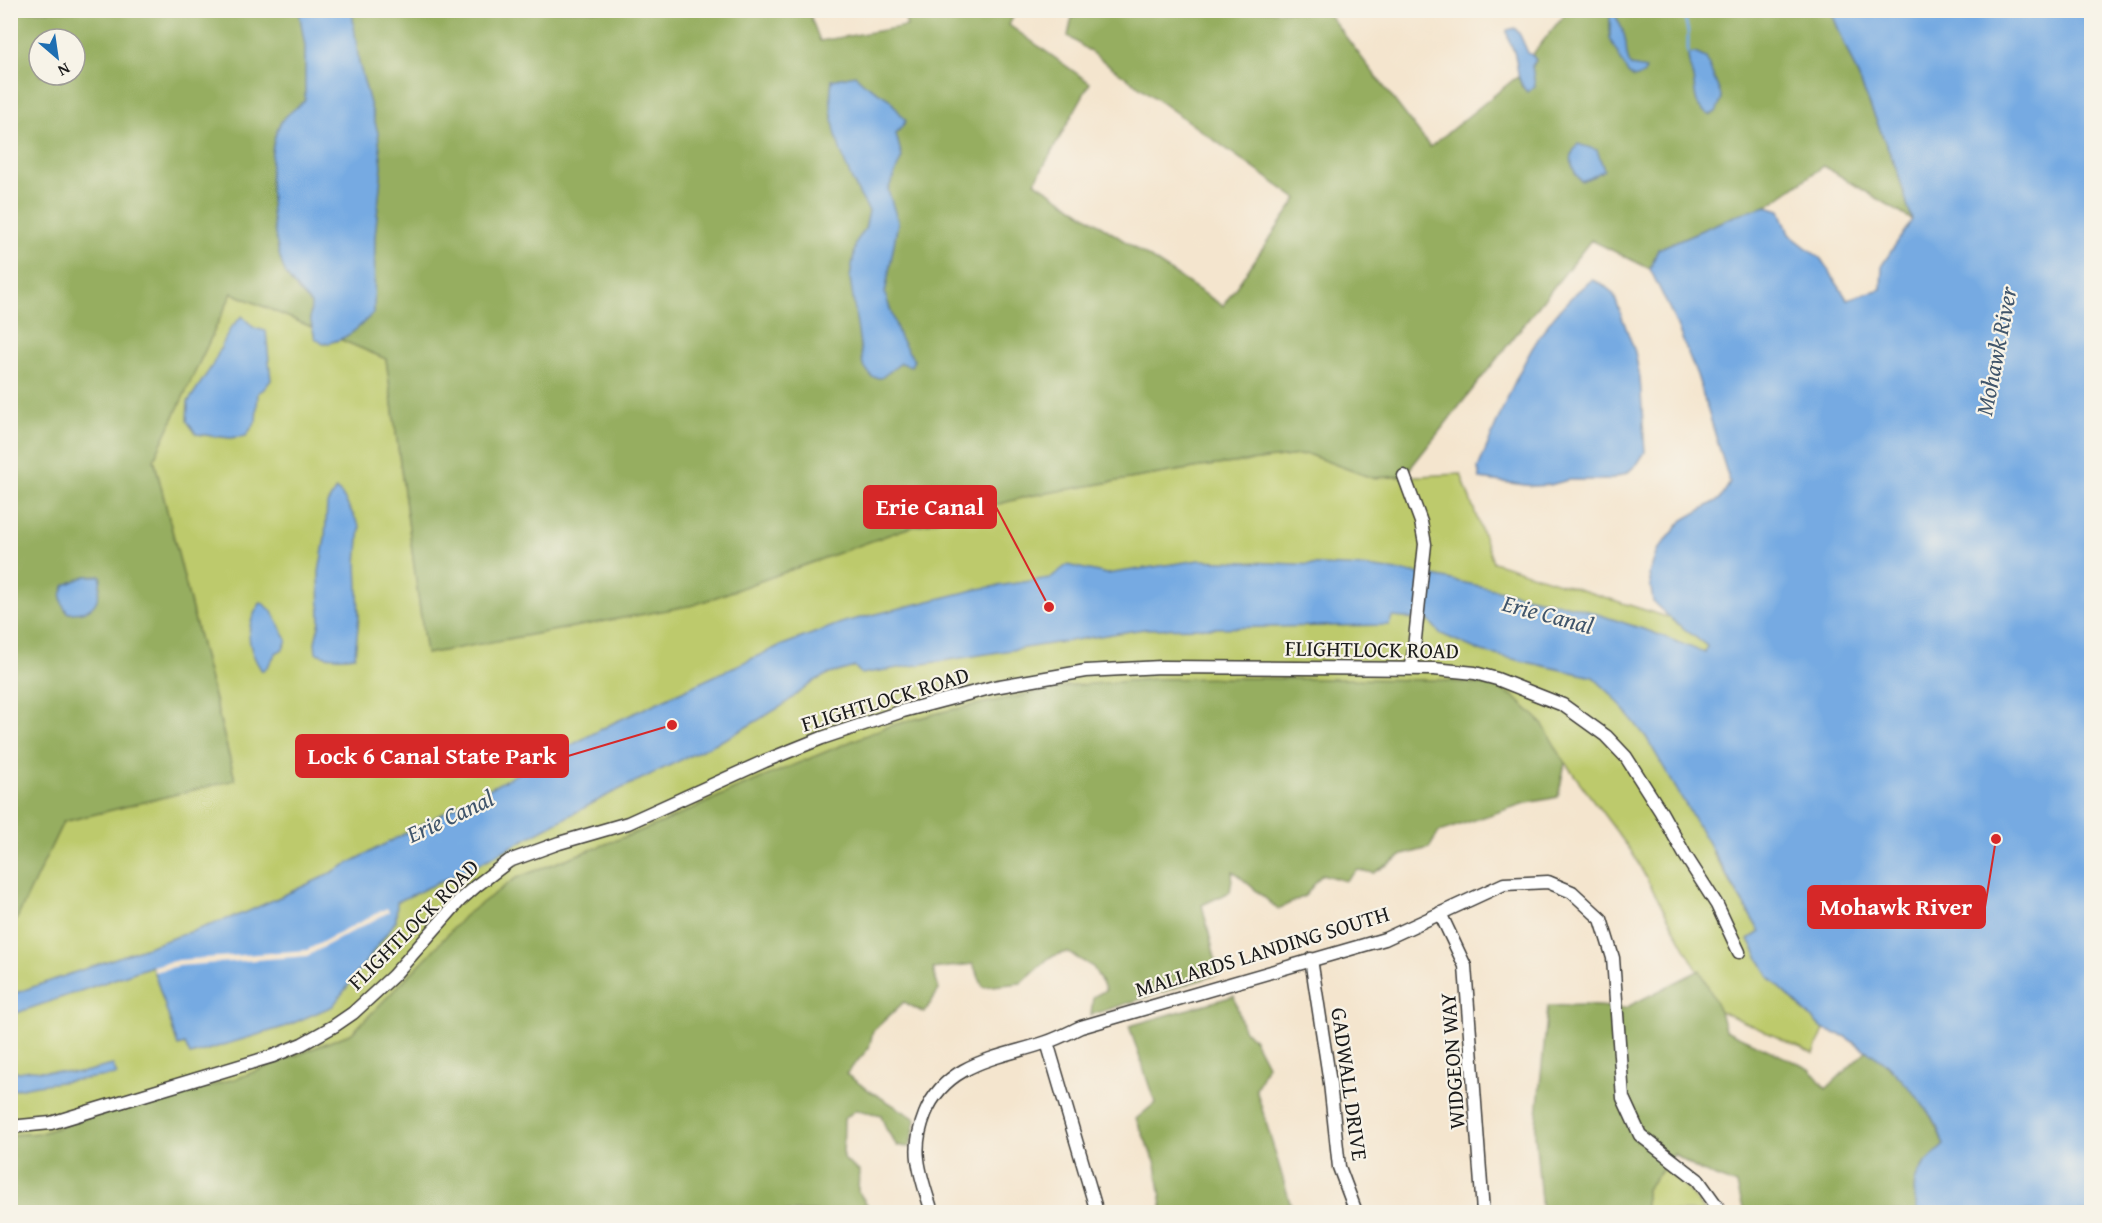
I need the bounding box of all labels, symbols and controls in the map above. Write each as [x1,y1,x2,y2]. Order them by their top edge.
north arrow [27,27,87,87]
text: N [54,57,75,83]
water label: Mohawk River [1966,282,2026,419]
callout: Erie Canal [864,486,996,528]
text: Erie Canal [876,489,985,524]
water label: Erie Canal [1498,585,1597,643]
street label: FLIGHTLOCK ROAD [1285,631,1459,667]
street label: FLIGHTLOCK ROAD [797,658,973,740]
callout: Lock 6 Canal State Park [296,735,568,777]
text: Lock 6 Canal State Park [308,738,557,773]
water label: Erie Canal [400,780,500,852]
street label: FLIGHTLOCK ROAD [340,851,486,997]
callout: Mohawk River [1808,886,1985,928]
text: Mohawk River [1820,889,1972,924]
street label: MALLARDS LANDING SOUTH [1131,897,1393,1005]
street label: WIDGEON WAY [1431,991,1473,1131]
street label: GADWALL DRIVE [1323,1005,1377,1163]

